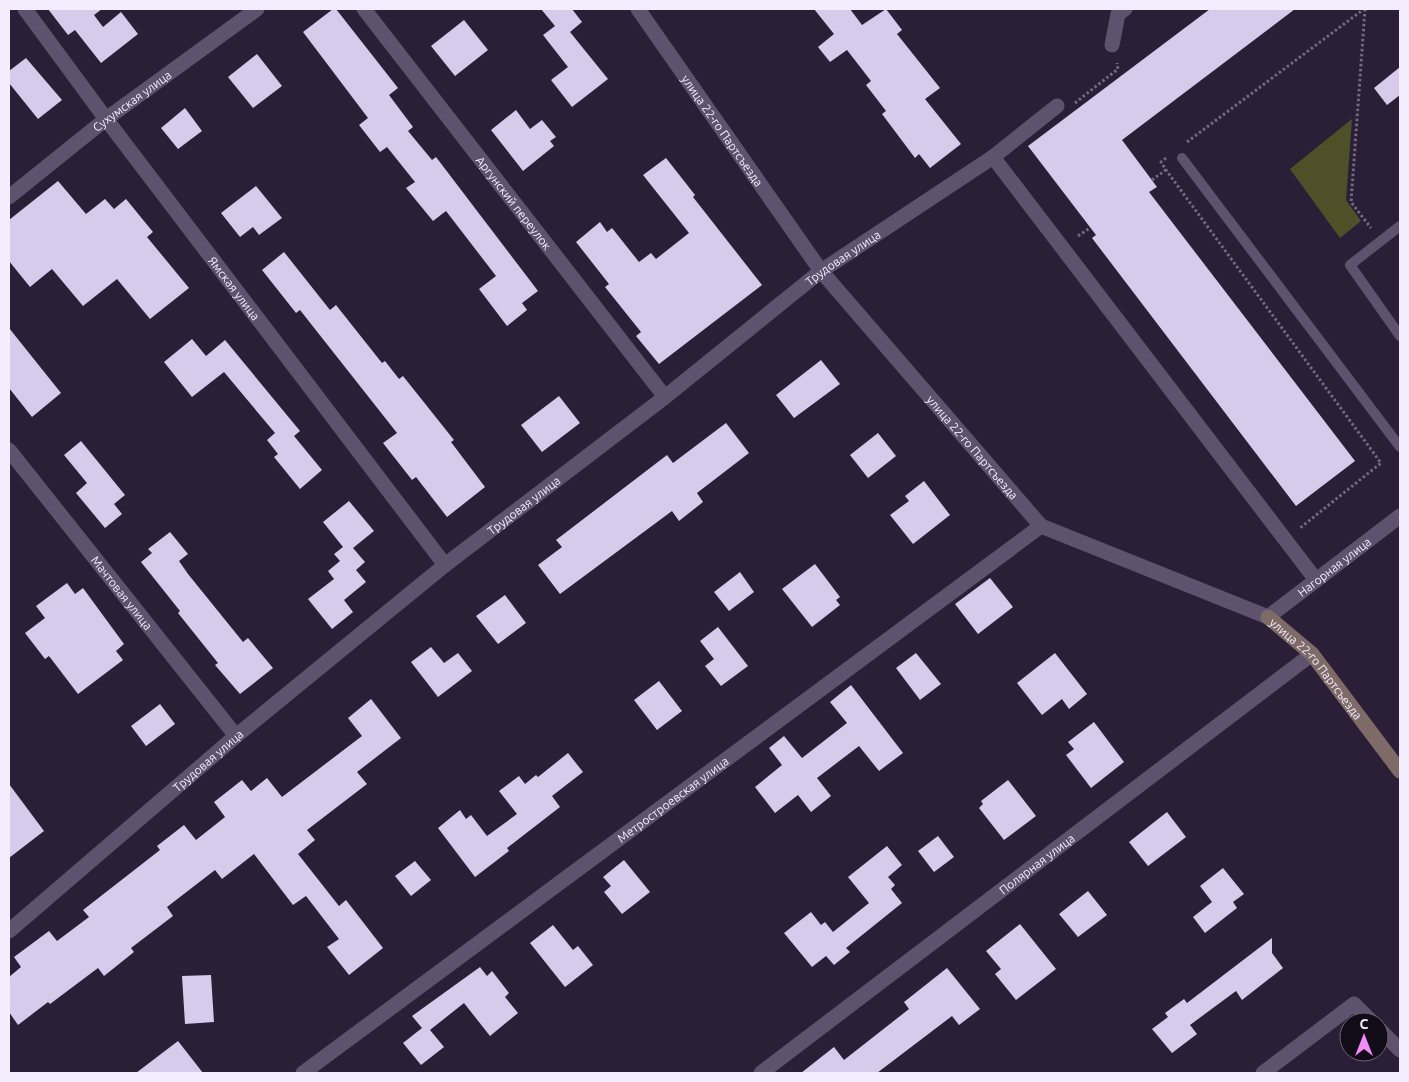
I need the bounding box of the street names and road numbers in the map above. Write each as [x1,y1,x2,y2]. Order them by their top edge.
street label: Сухумская улица [90,68,173,134]
street label: улица 22-го Партсъезда [679,72,766,188]
street label: Аргунский переулок [474,153,554,252]
street label: Трудовая улица [802,227,882,288]
street label: Ямская улица [206,254,263,322]
street label: улица 22-го Партсъезда [925,393,1021,501]
street label: Трудовая улица [485,473,562,537]
street label: Нагорная улица [1295,534,1373,599]
street label: Мачтовая улица [89,553,155,632]
street label: улица 22-го Партсъезда [1267,615,1365,722]
street label: Трудовая улица [170,727,245,794]
street label: Метростроевская улица [615,754,731,844]
street label: Полярная улица [996,831,1077,896]

